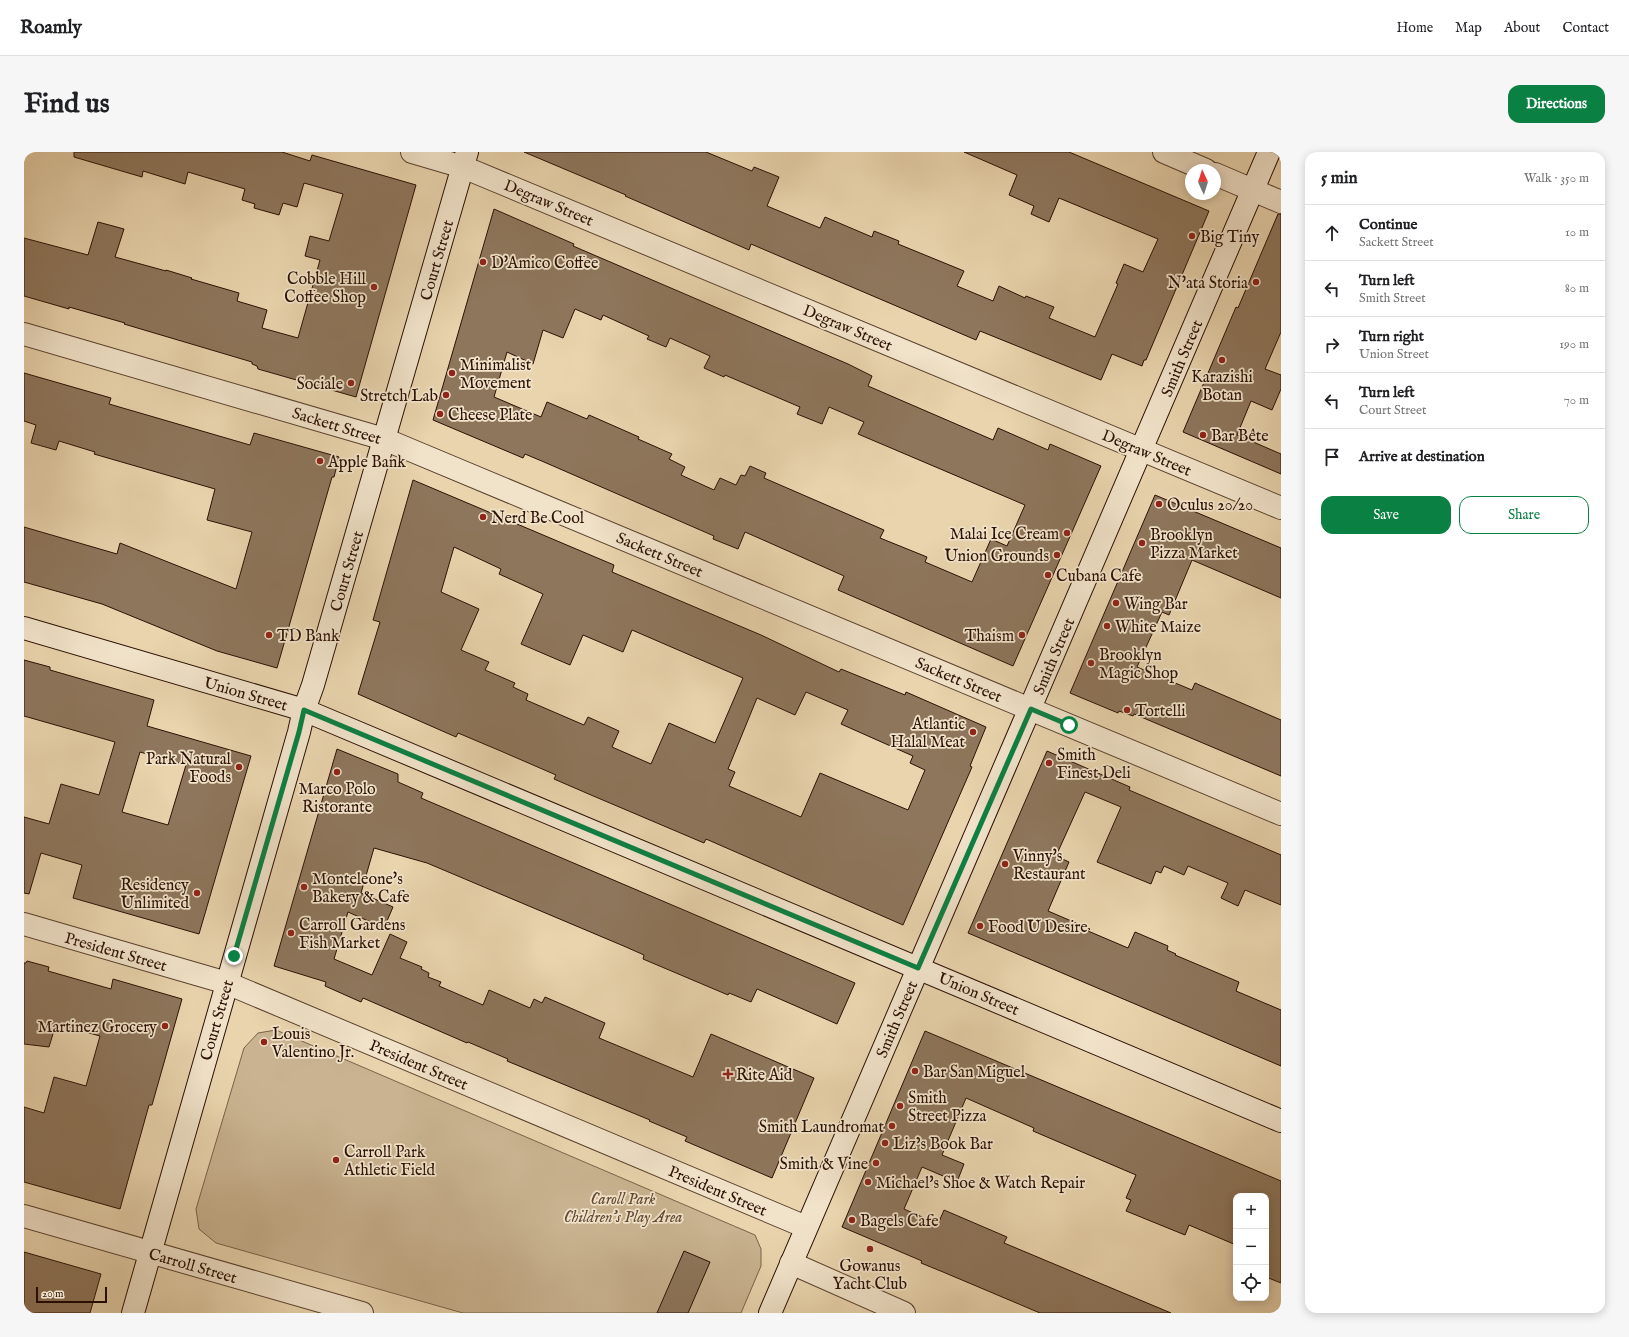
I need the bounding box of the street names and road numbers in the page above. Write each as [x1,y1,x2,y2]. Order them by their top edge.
street label: Degraw Street [501,176,596,232]
street label: Court Street [417,217,459,303]
street label: Degraw Street [800,301,895,357]
street label: Smith Street [1158,317,1208,400]
street label: Sackett Street [289,404,384,450]
street label: Degraw Street [1099,426,1194,482]
street label: Court Street [327,528,369,614]
street label: Sackett Street [613,529,706,583]
street label: Smith Street [1030,615,1080,698]
street label: Sackett Street [912,654,1005,708]
street label: Union Street [201,673,290,717]
street label: President Street [62,929,169,977]
street label: Union Street [935,969,1022,1021]
street label: Court Street [197,977,239,1063]
street label: Smith Street [873,978,923,1061]
street label: President Street [366,1036,471,1096]
street label: President Street [665,1162,770,1222]
street label: Carroll Street [146,1245,239,1289]

